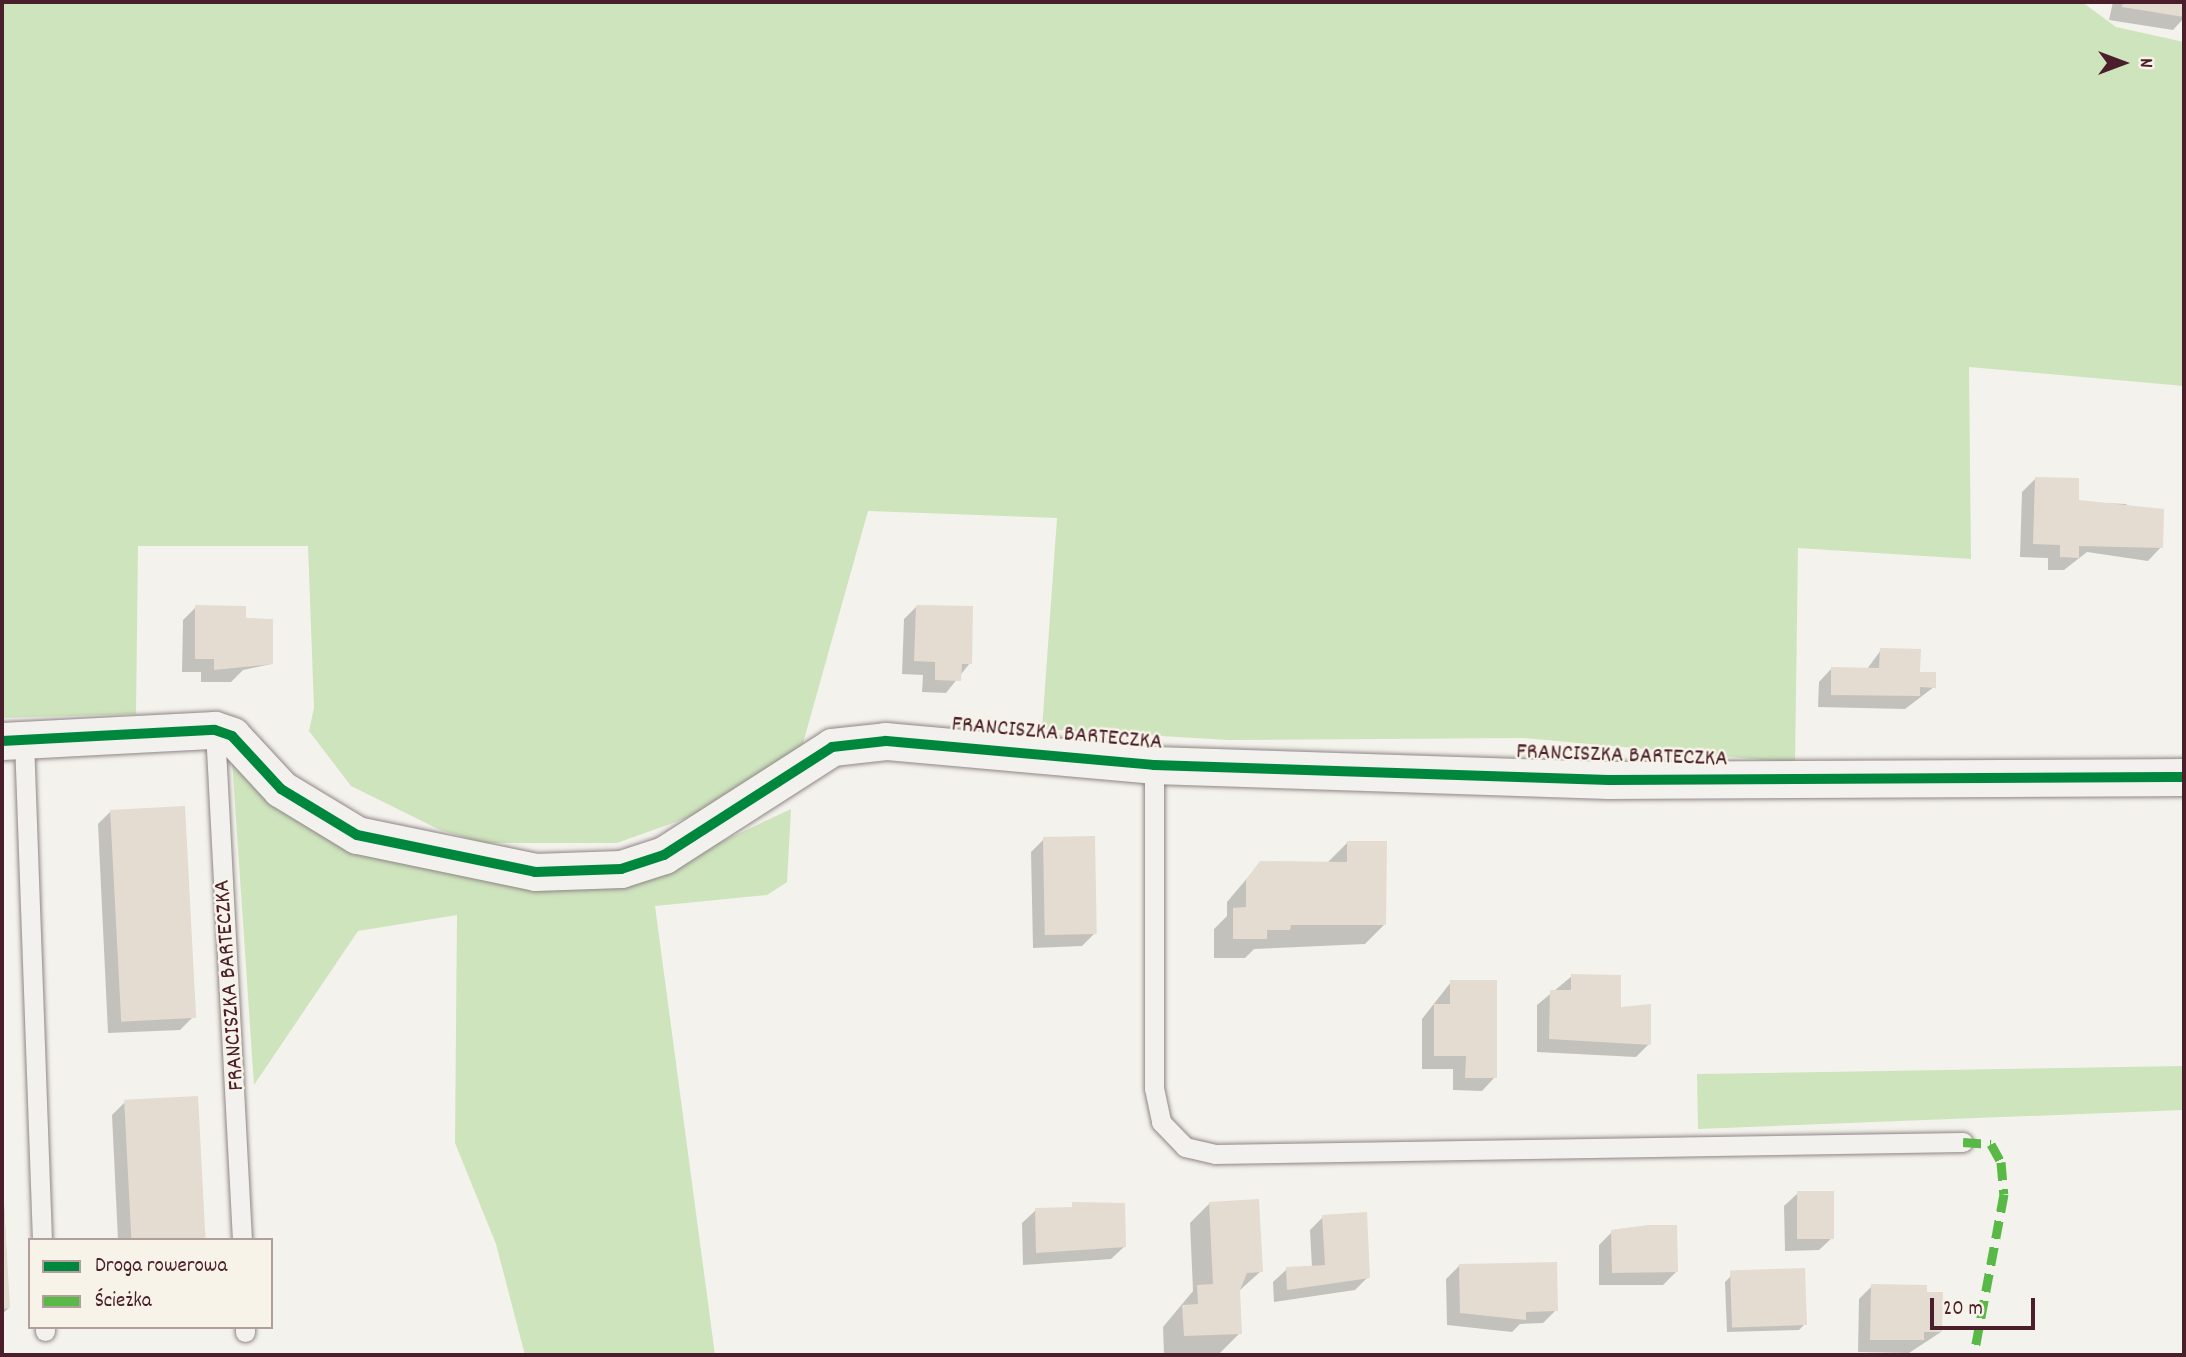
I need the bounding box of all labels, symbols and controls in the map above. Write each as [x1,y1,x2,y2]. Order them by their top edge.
north arrow [2088,28,2158,98]
text: N [2131,58,2158,68]
street label: FRANCISZKA BARTECZKA [950,712,1164,758]
street label: FRANCISZKA BARTECZKA [1516,740,1728,774]
street label: FRANCISZKA BARTECZKA [210,878,252,1092]
legend [28,1238,273,1329]
text: Droga rowerowa [95,1252,227,1282]
scale bar [1934,1284,2039,1328]
text: Ścieżka [95,1287,152,1317]
text: 20 m [1943,1295,1983,1325]

